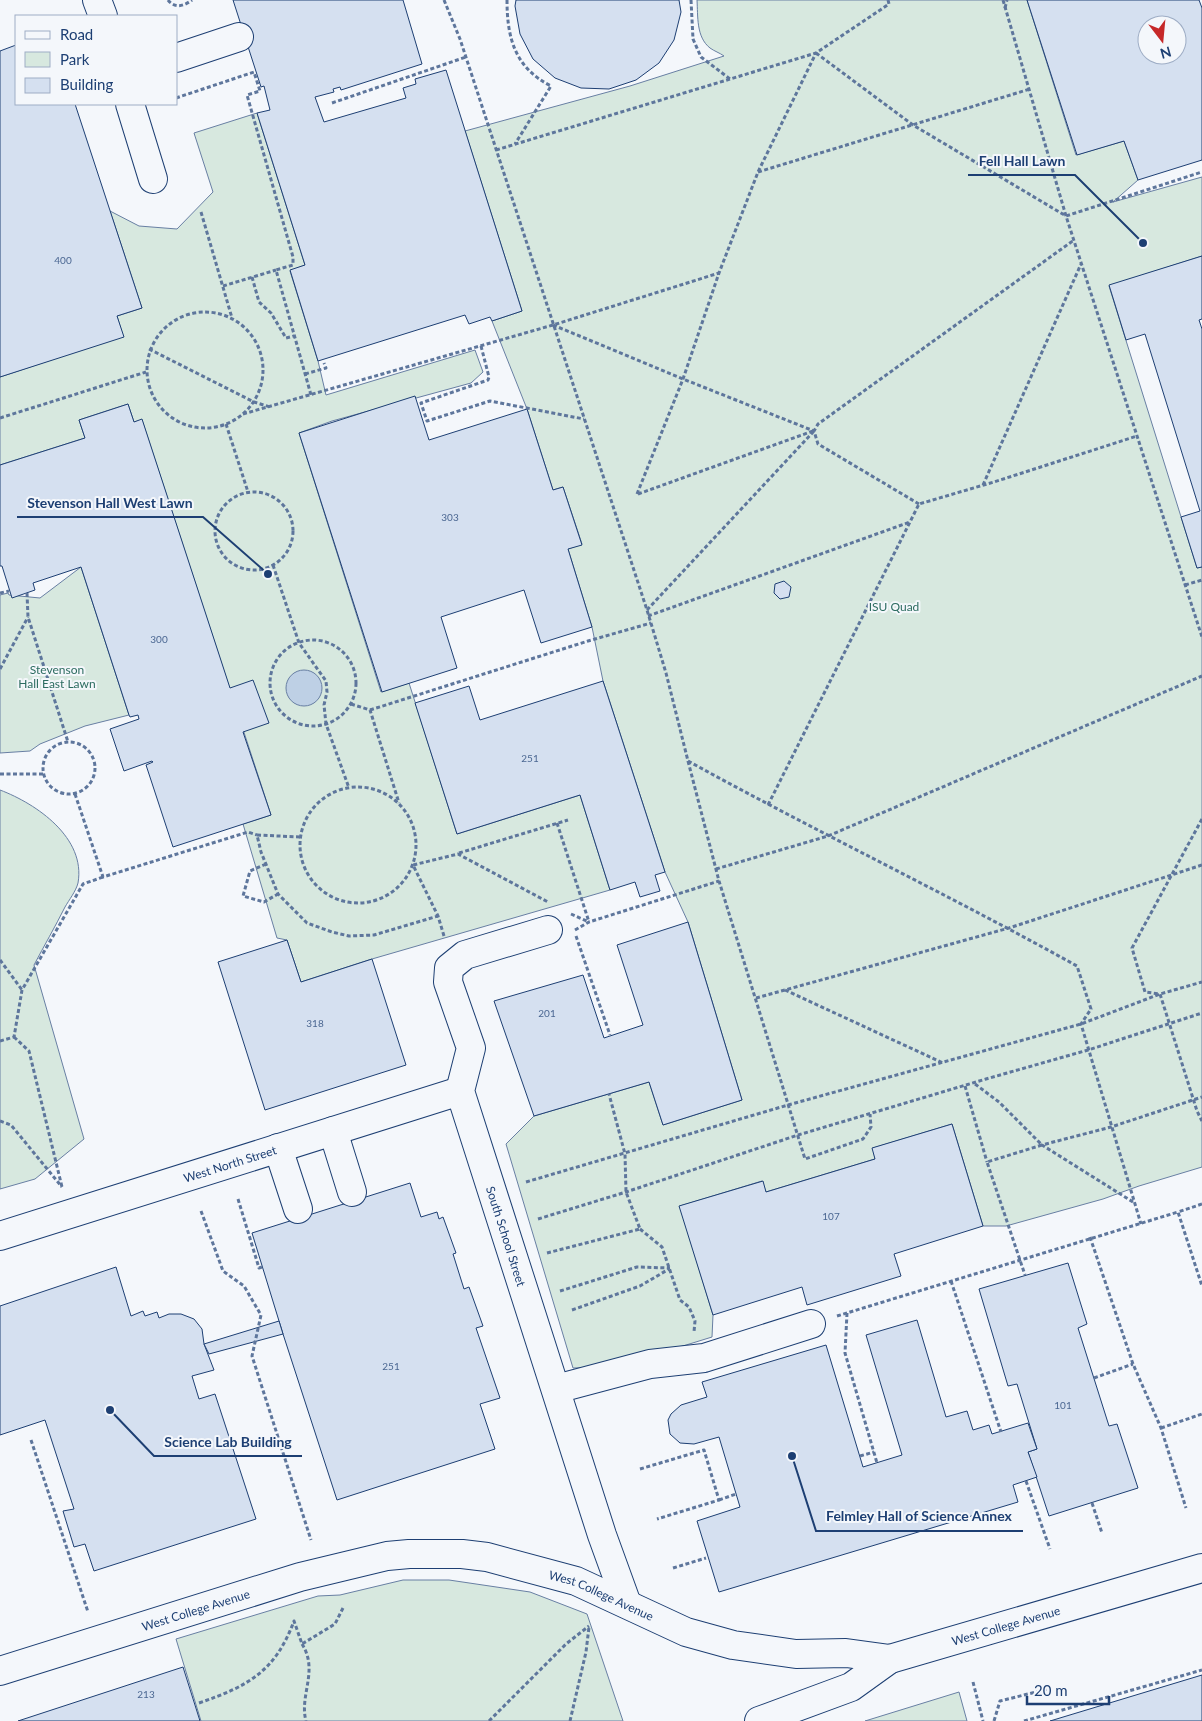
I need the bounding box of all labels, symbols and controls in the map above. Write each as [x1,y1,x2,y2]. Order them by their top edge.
legend [15,15,178,105]
north arrow [1137,15,1187,65]
text: Road [60,25,93,43]
text: N [1158,43,1173,63]
text: Park [60,50,90,68]
text: Building [60,75,113,93]
callout: Fell Hall Lawn [968,146,1075,175]
text: Fell Hall Lawn [979,152,1065,169]
house number: 400 [54,254,72,266]
callout: Stevenson Hall West Lawn [17,488,203,517]
text: Stevenson Hall West Lawn [27,494,193,511]
house number: 303 [441,511,459,523]
park label: ISU Quad [869,599,919,614]
house number: 300 [150,633,168,645]
park label: Stevenson Hall East Lawn [18,662,96,691]
house number: 251 [521,752,539,764]
house number: 201 [538,1007,556,1019]
house number: 318 [306,1017,324,1029]
street label: West North Street [182,1142,279,1185]
street label: South School Street [483,1184,530,1289]
house number: 107 [822,1210,840,1222]
house number: 251 [382,1360,400,1372]
house number: 101 [1054,1399,1072,1411]
callout: Science Lab Building [154,1427,302,1456]
text: Science Lab Building [164,1433,292,1450]
callout: Felmley Hall of Science Annex [816,1502,1023,1531]
text: Felmley Hall of Science Annex [826,1507,1013,1524]
street label: West College Avenue [547,1567,656,1624]
street label: West College Avenue [140,1586,251,1634]
street label: West College Avenue [950,1602,1062,1648]
scale bar [1027,1674,1110,1706]
text: 20 m [1034,1681,1068,1699]
house number: 213 [137,1688,155,1700]

